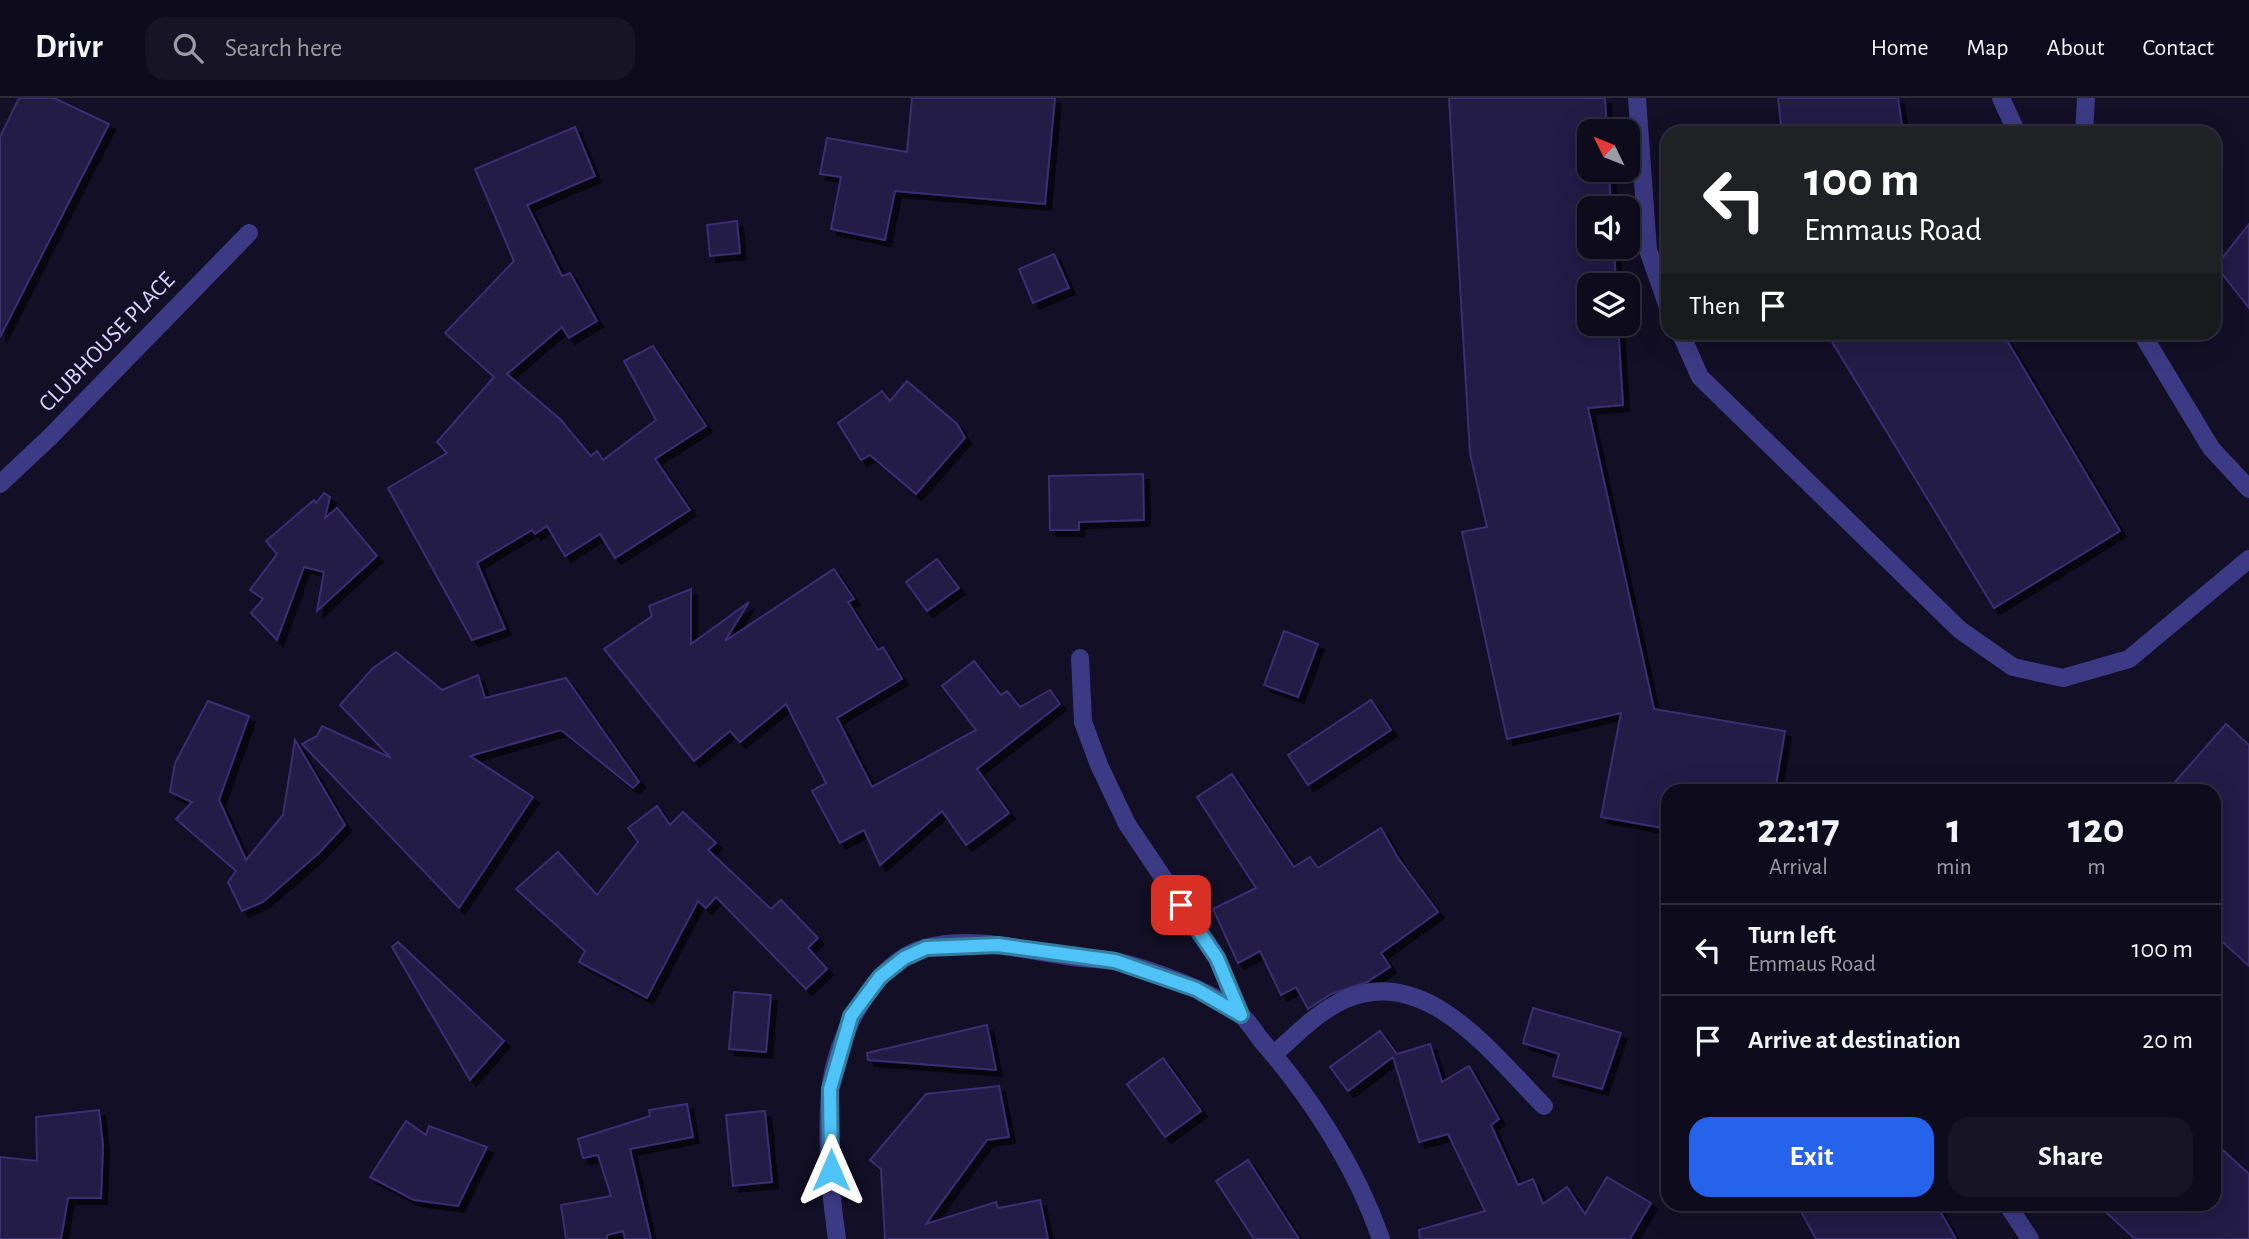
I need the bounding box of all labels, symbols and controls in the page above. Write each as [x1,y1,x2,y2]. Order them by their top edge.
search box [145,17,635,80]
icon: search [169,29,207,67]
text: Drivr [35,31,103,64]
text: Search here [225,35,342,61]
text: Home [1871,36,1929,60]
text: Map [1967,36,2009,60]
text: About [2047,36,2104,60]
text: Contact [2142,36,2214,60]
north arrow [1577,119,1640,182]
map controls [1577,119,1640,336]
icon: left [1689,154,1780,245]
text: 100 m [1804,156,1920,205]
button: sound [1577,196,1640,259]
text: Emmaus Road [1804,214,1982,246]
street label: CLUBHOUSE PLACE [35,267,180,416]
button: layers [1577,273,1640,336]
icon: arrive [1754,287,1792,325]
text: Then [1689,293,1740,319]
text: 22:17 [1757,808,1840,850]
text: 1 [1946,808,1961,850]
text: 120 [2068,808,2125,850]
text: Arrival [1769,856,1828,879]
text: min [1936,856,1972,879]
text: m [2087,856,2106,879]
pin [1151,875,1211,935]
icon: arrive [1162,886,1200,924]
text: Turn left [1748,922,1836,948]
icon: left [1689,931,1727,969]
text: 100 m [2132,936,2193,962]
text: Emmaus Road [1748,953,1876,976]
icon: arrive [1689,1022,1727,1060]
text: Arrive at destination [1748,1027,1961,1053]
text: 20 m [2142,1027,2193,1053]
button: Exit [1689,1117,1934,1197]
button: Share [1948,1117,2193,1197]
position arrow [794,1133,868,1207]

